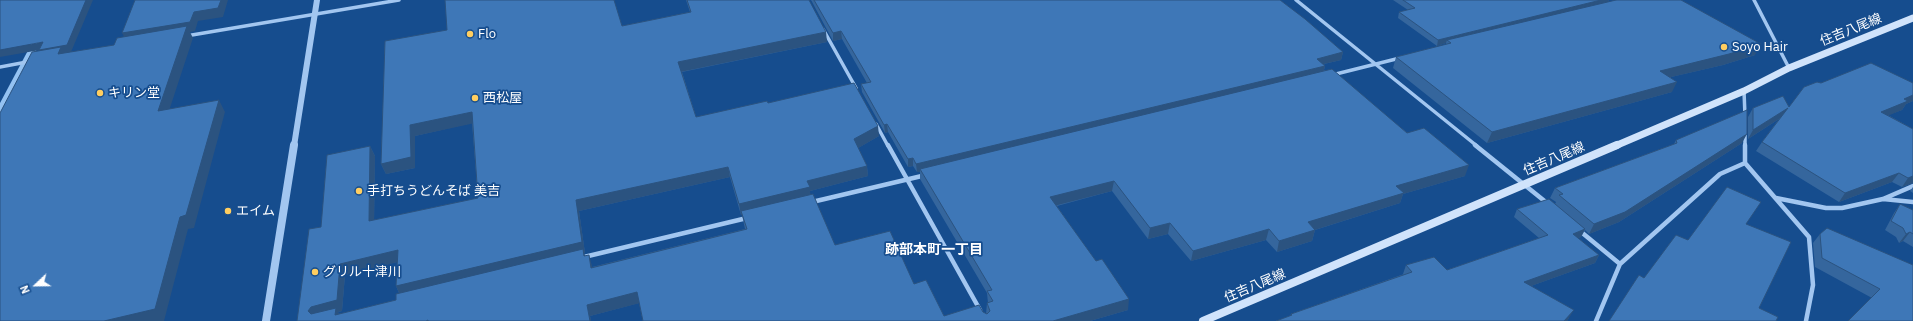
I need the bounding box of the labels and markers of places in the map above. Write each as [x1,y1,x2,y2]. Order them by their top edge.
place label: Flo [478,26,496,42]
marker: Flo [465,29,475,39]
place label: Soyo Hair [1732,39,1788,55]
marker: Soyo Hair [1719,42,1729,52]
place label: キリン堂 [108,85,160,101]
marker: キリン堂 [95,88,105,98]
place label: 西松屋 [483,90,522,106]
marker: 西松屋 [470,93,480,103]
place label: 手打ちうどんそば 美吉 [367,183,500,199]
marker: 手打ちうどんそば 美吉 [354,186,364,196]
place label: エイム [236,203,275,219]
marker: エイム [223,206,233,216]
place label: グリル十津川 [323,264,401,280]
marker: グリル十津川 [310,267,320,277]

